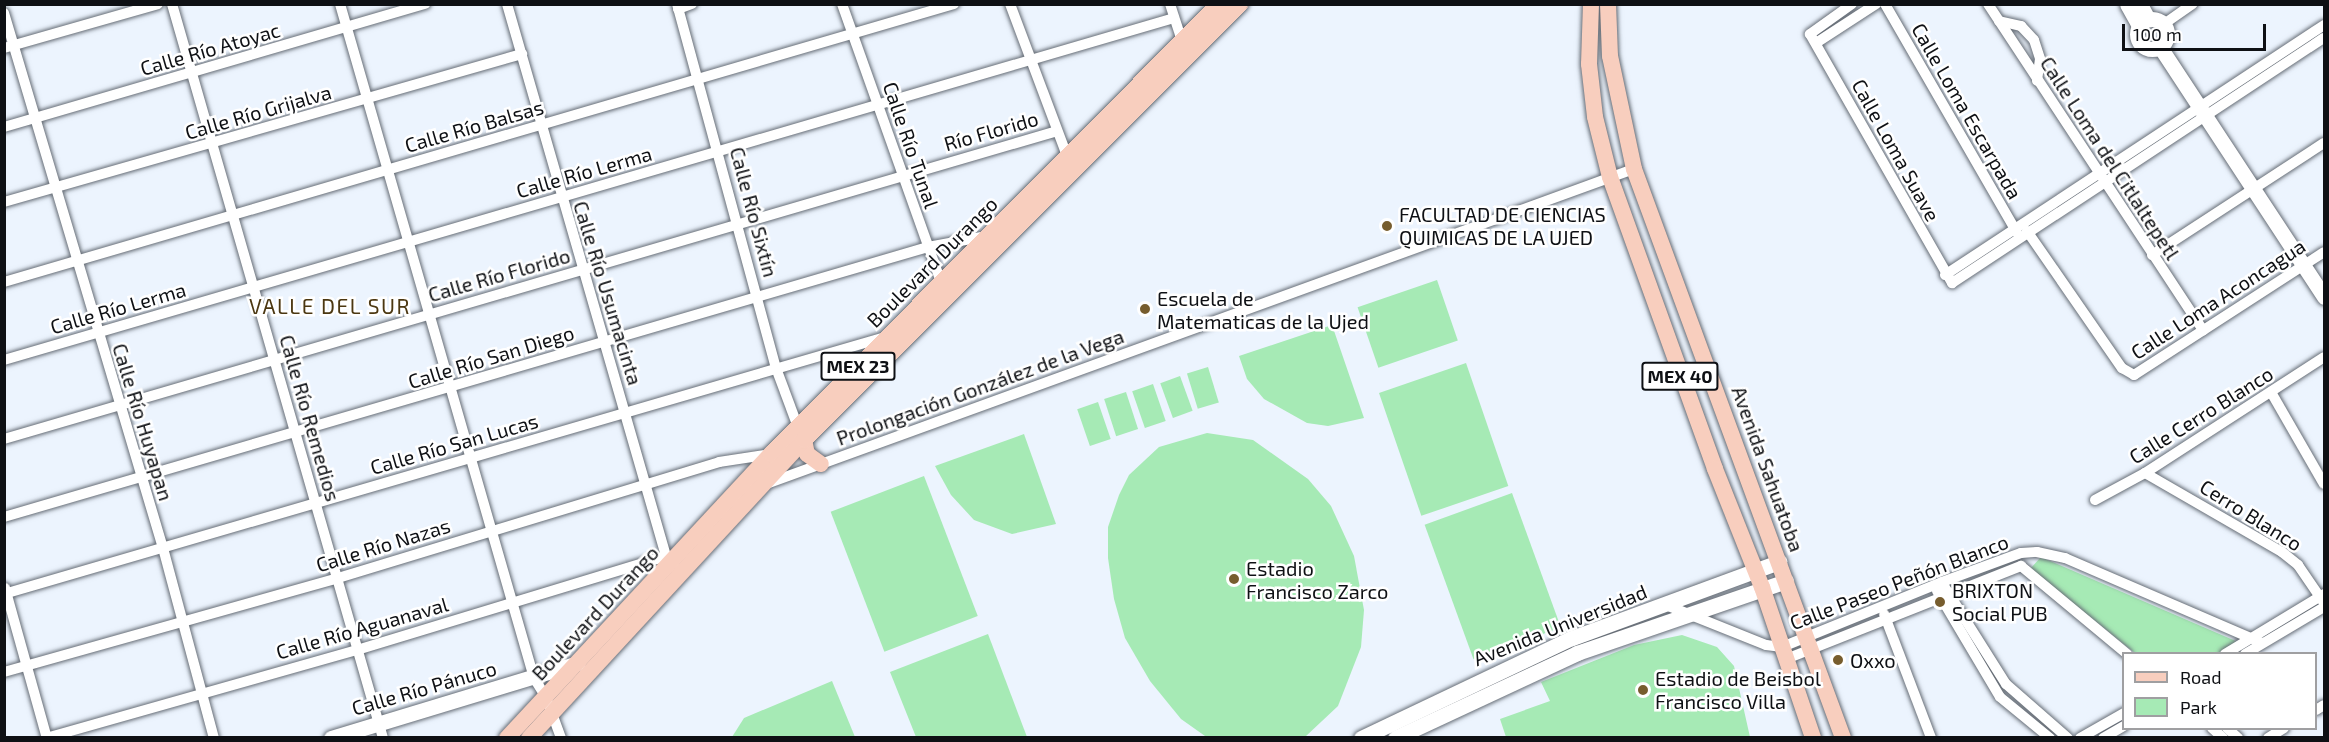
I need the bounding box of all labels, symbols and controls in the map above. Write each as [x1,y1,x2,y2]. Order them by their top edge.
scale bar [2125,12,2269,50]
street label: Calle Río Atoyac [137,17,283,81]
street label: Calle Loma Escarpada [1907,19,2027,203]
text: 100 m [2133,23,2182,45]
street label: Calle Loma del Citlaltepetl [2035,52,2185,264]
street label: Calle Loma Suave [1847,75,1945,225]
street label: Calle Río Tunal [878,78,944,212]
street label: Calle Río Grijalva [182,80,334,144]
street label: Calle Río Balsas [402,95,546,157]
street label: Río Florido [941,106,1041,156]
street label: Calle Río Lerma [513,141,655,203]
street label: Calle Río Sixtín [725,144,783,280]
street label: Boulevard Durango [862,192,1002,332]
street label: Calle Río Usumacinta [569,198,647,388]
place label: FACULTAD DE CIENCIAS QUIMICAS DE LA UJED [1399,202,1606,249]
marker: FACULTAD DE CIENCIAS QUIMICAS DE LA UJED [1380,219,1394,233]
street label: Calle Loma Aconcagua [2126,234,2310,364]
street label: Calle Río Florido [425,243,573,307]
street label: Calle Río Lerma [47,277,189,339]
place label: Escuela de Matematicas de la Ujed [1157,286,1369,333]
district label: VALLE DEL SUR [249,293,411,319]
marker: Escuela de Matematicas de la Ujed [1138,302,1152,316]
street label: Calle Río San Diego [405,320,577,394]
street label: Prolongación González de la Vega [833,324,1127,450]
street label: Calle Río Remedios [275,332,345,504]
street label: Calle Río Huyapan [108,341,178,503]
road number: MEX 23 [819,351,897,381]
road number: MEX 40 [1641,361,1719,391]
street label: Calle Cerro Blanco [2125,361,2277,469]
street label: Avenida Sahuatoba [1727,383,1809,555]
street label: Calle Río San Lucas [367,409,541,479]
street label: Cerro Blanco [2196,474,2306,556]
street label: Calle Río Nazas [313,513,453,577]
street label: Calle Paseo Peñón Blanco [1786,529,2012,635]
street label: Boulevard Durango [527,541,663,685]
place label: Estadio Francisco Zarco [1246,556,1388,603]
marker: Estadio Francisco Zarco [1227,572,1241,586]
place label: BRIXTON Social PUB [1952,578,2048,625]
street label: Avenida Universidad [1470,579,1650,671]
street label: Calle Río Aguanaval [273,592,451,664]
marker: BRIXTON Social PUB [1933,595,1947,609]
place label: Oxxo [1850,648,1896,672]
legend [2122,652,2317,730]
marker: Oxxo [1831,653,1845,667]
street label: Calle Río Pánuco [349,656,499,720]
place label: Estadio de Beisbol Francisco Villa [1655,666,1821,713]
text: Road [2180,666,2221,688]
marker: Estadio de Beisbol Francisco Villa [1636,683,1650,697]
text: Park [2180,696,2217,718]

